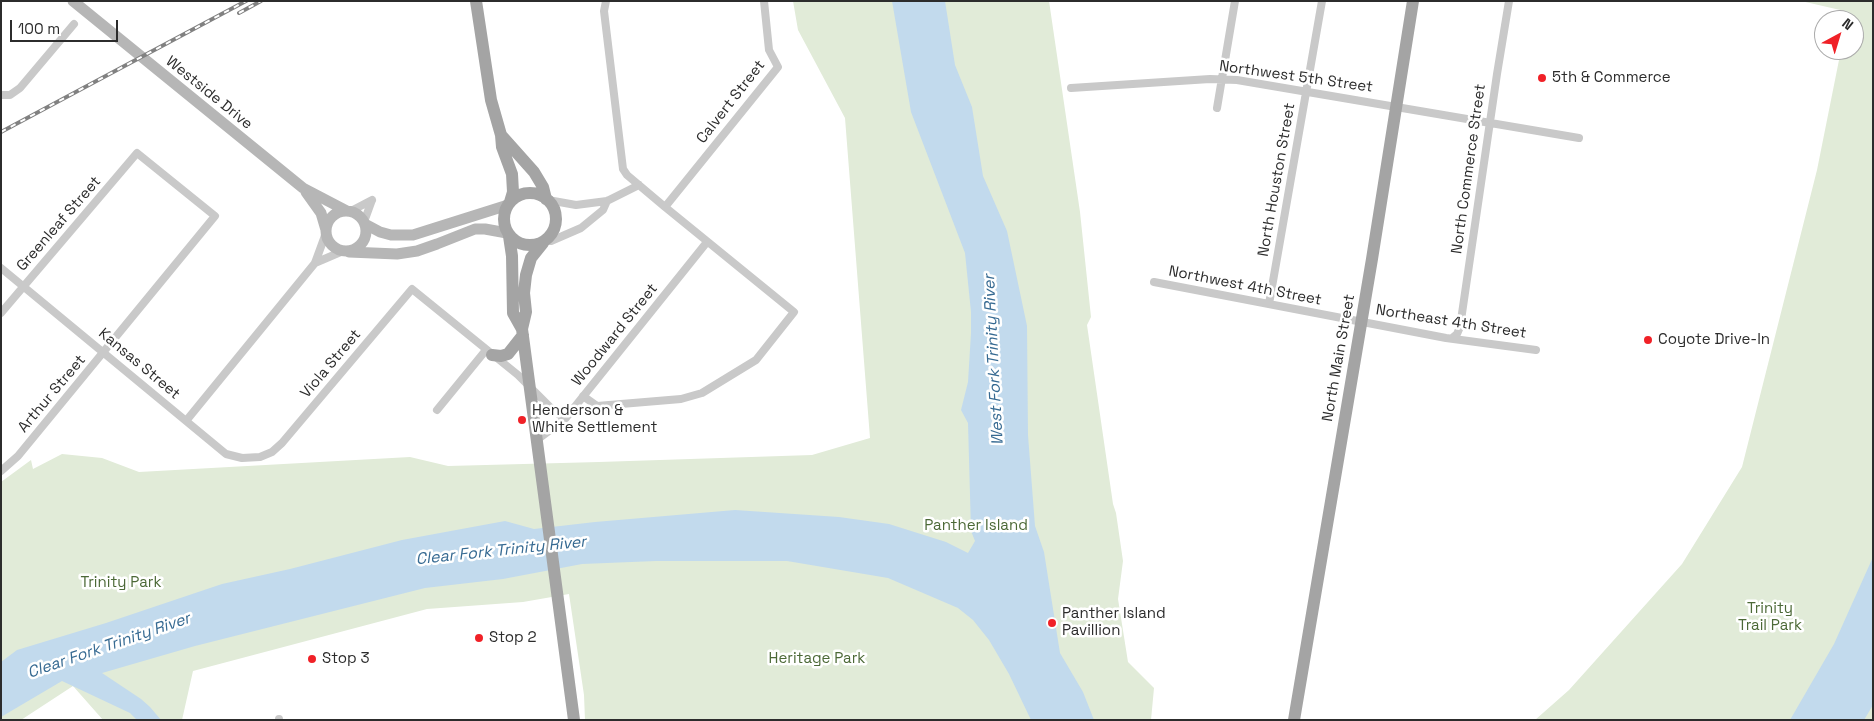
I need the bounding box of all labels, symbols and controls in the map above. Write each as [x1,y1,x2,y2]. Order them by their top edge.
scale bar [12,10,120,42]
north arrow [1814,10,1864,60]
text: N [1838,14,1857,34]
text: 100 m [18,19,60,38]
street label: Westside Drive [162,53,256,133]
street label: Calvert Street [693,57,769,147]
street label: Northwest 5th Street [1218,57,1374,97]
place label: 5th & Commerce [1552,69,1671,87]
marker: 5th & Commerce [1536,72,1548,84]
street label: North Commerce Street [1448,83,1490,255]
street label: North Houston Street [1255,102,1299,258]
street label: Greenleaf Street [13,173,105,275]
street label: Northwest 4th Street [1167,262,1323,310]
water label: West Fork Trinity River [980,274,1008,446]
street label: Woodward Street [568,280,662,390]
street label: North Main Street [1319,293,1359,423]
street label: Northeast 4th Street [1374,301,1528,343]
street label: Kansas Street [95,325,183,403]
street label: Viola Street [297,326,365,402]
place label: Coyote Drive-In [1658,331,1770,349]
marker: Coyote Drive-In [1642,334,1654,346]
street label: Arthur Street [14,352,90,436]
place label: Henderson & White Settlement [532,402,657,437]
marker: Henderson & White Settlement [516,414,528,426]
park label: Panther Island [924,517,1028,535]
water label: Clear Fork Trinity River [415,533,587,569]
park label: Trinity Park [80,574,162,592]
park label: Trinity Trail Park [1738,600,1802,635]
place label: Panther Island Pavillion [1062,605,1166,640]
water label: Clear Fork Trinity River [25,609,193,683]
marker: Panther Island Pavillion [1046,617,1058,629]
place label: Stop 2 [489,629,537,647]
marker: Stop 2 [473,632,485,644]
place label: Stop 3 [322,650,370,668]
park label: Heritage Park [769,650,865,668]
marker: Stop 3 [306,653,318,665]

